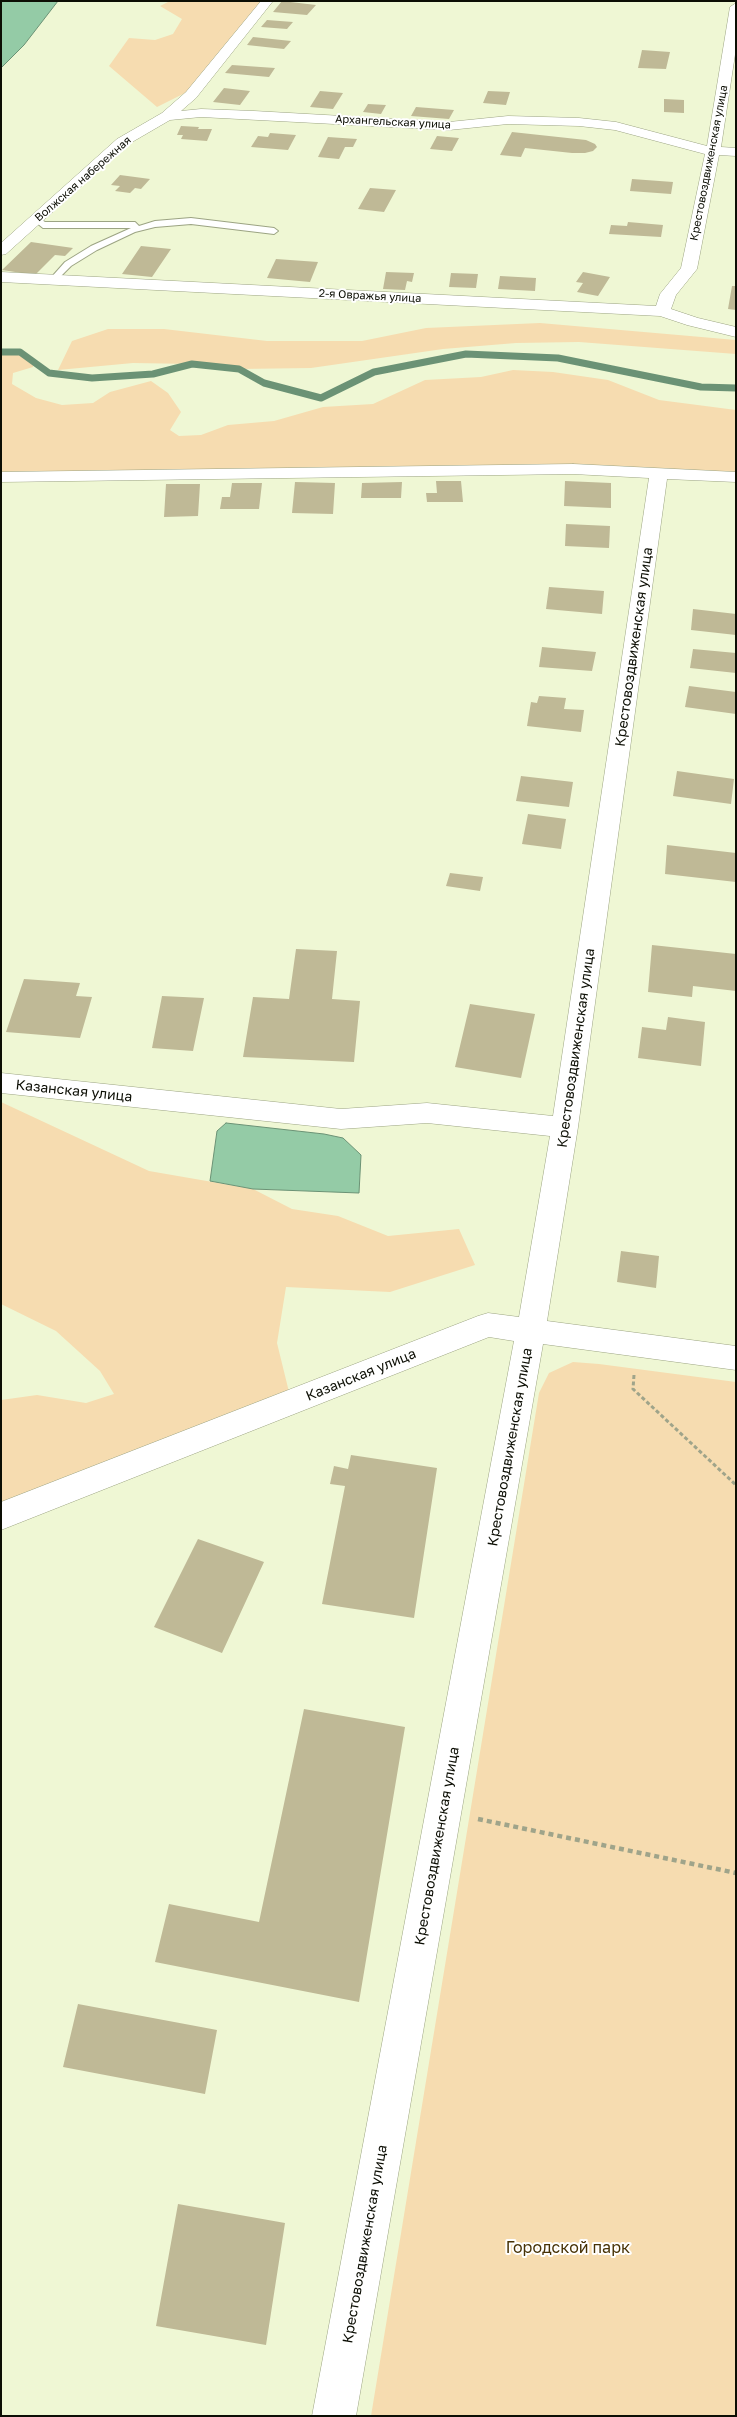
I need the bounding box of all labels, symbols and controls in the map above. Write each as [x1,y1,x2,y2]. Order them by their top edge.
street label: Крестовоздвиженская улица [687,84,731,242]
street label: Архангельская улица [335,112,451,132]
street label: Волжская набережная [32,134,134,224]
street label: 2-я Овражья улица [318,287,422,305]
street label: Крестовоздвиженская улица [612,546,656,748]
street label: Крестовоздвиженская улица [554,947,598,1149]
street label: Казанская улица [15,1077,133,1105]
street label: Казанская улица [303,1345,419,1405]
street label: Крестовоздвиженская улица [484,1346,536,1548]
street label: Крестовоздвиженская улица [411,1745,463,1947]
street label: Крестовоздвиженская улица [339,2143,391,2345]
park label: Городской парк [506,2238,630,2258]

